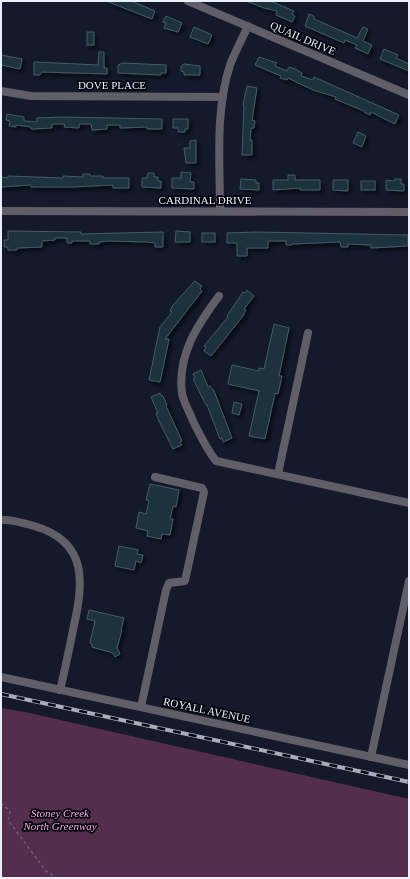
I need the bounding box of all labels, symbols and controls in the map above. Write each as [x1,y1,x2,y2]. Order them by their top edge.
street label: QUAIL DRIVE [268,19,338,57]
street label: DOVE PLACE [78,79,146,91]
street label: CARDINAL DRIVE [159,194,252,206]
street label: ROYALL AVENUE [162,695,252,725]
park label: Stoney Creek North Greenway [22,807,97,832]

